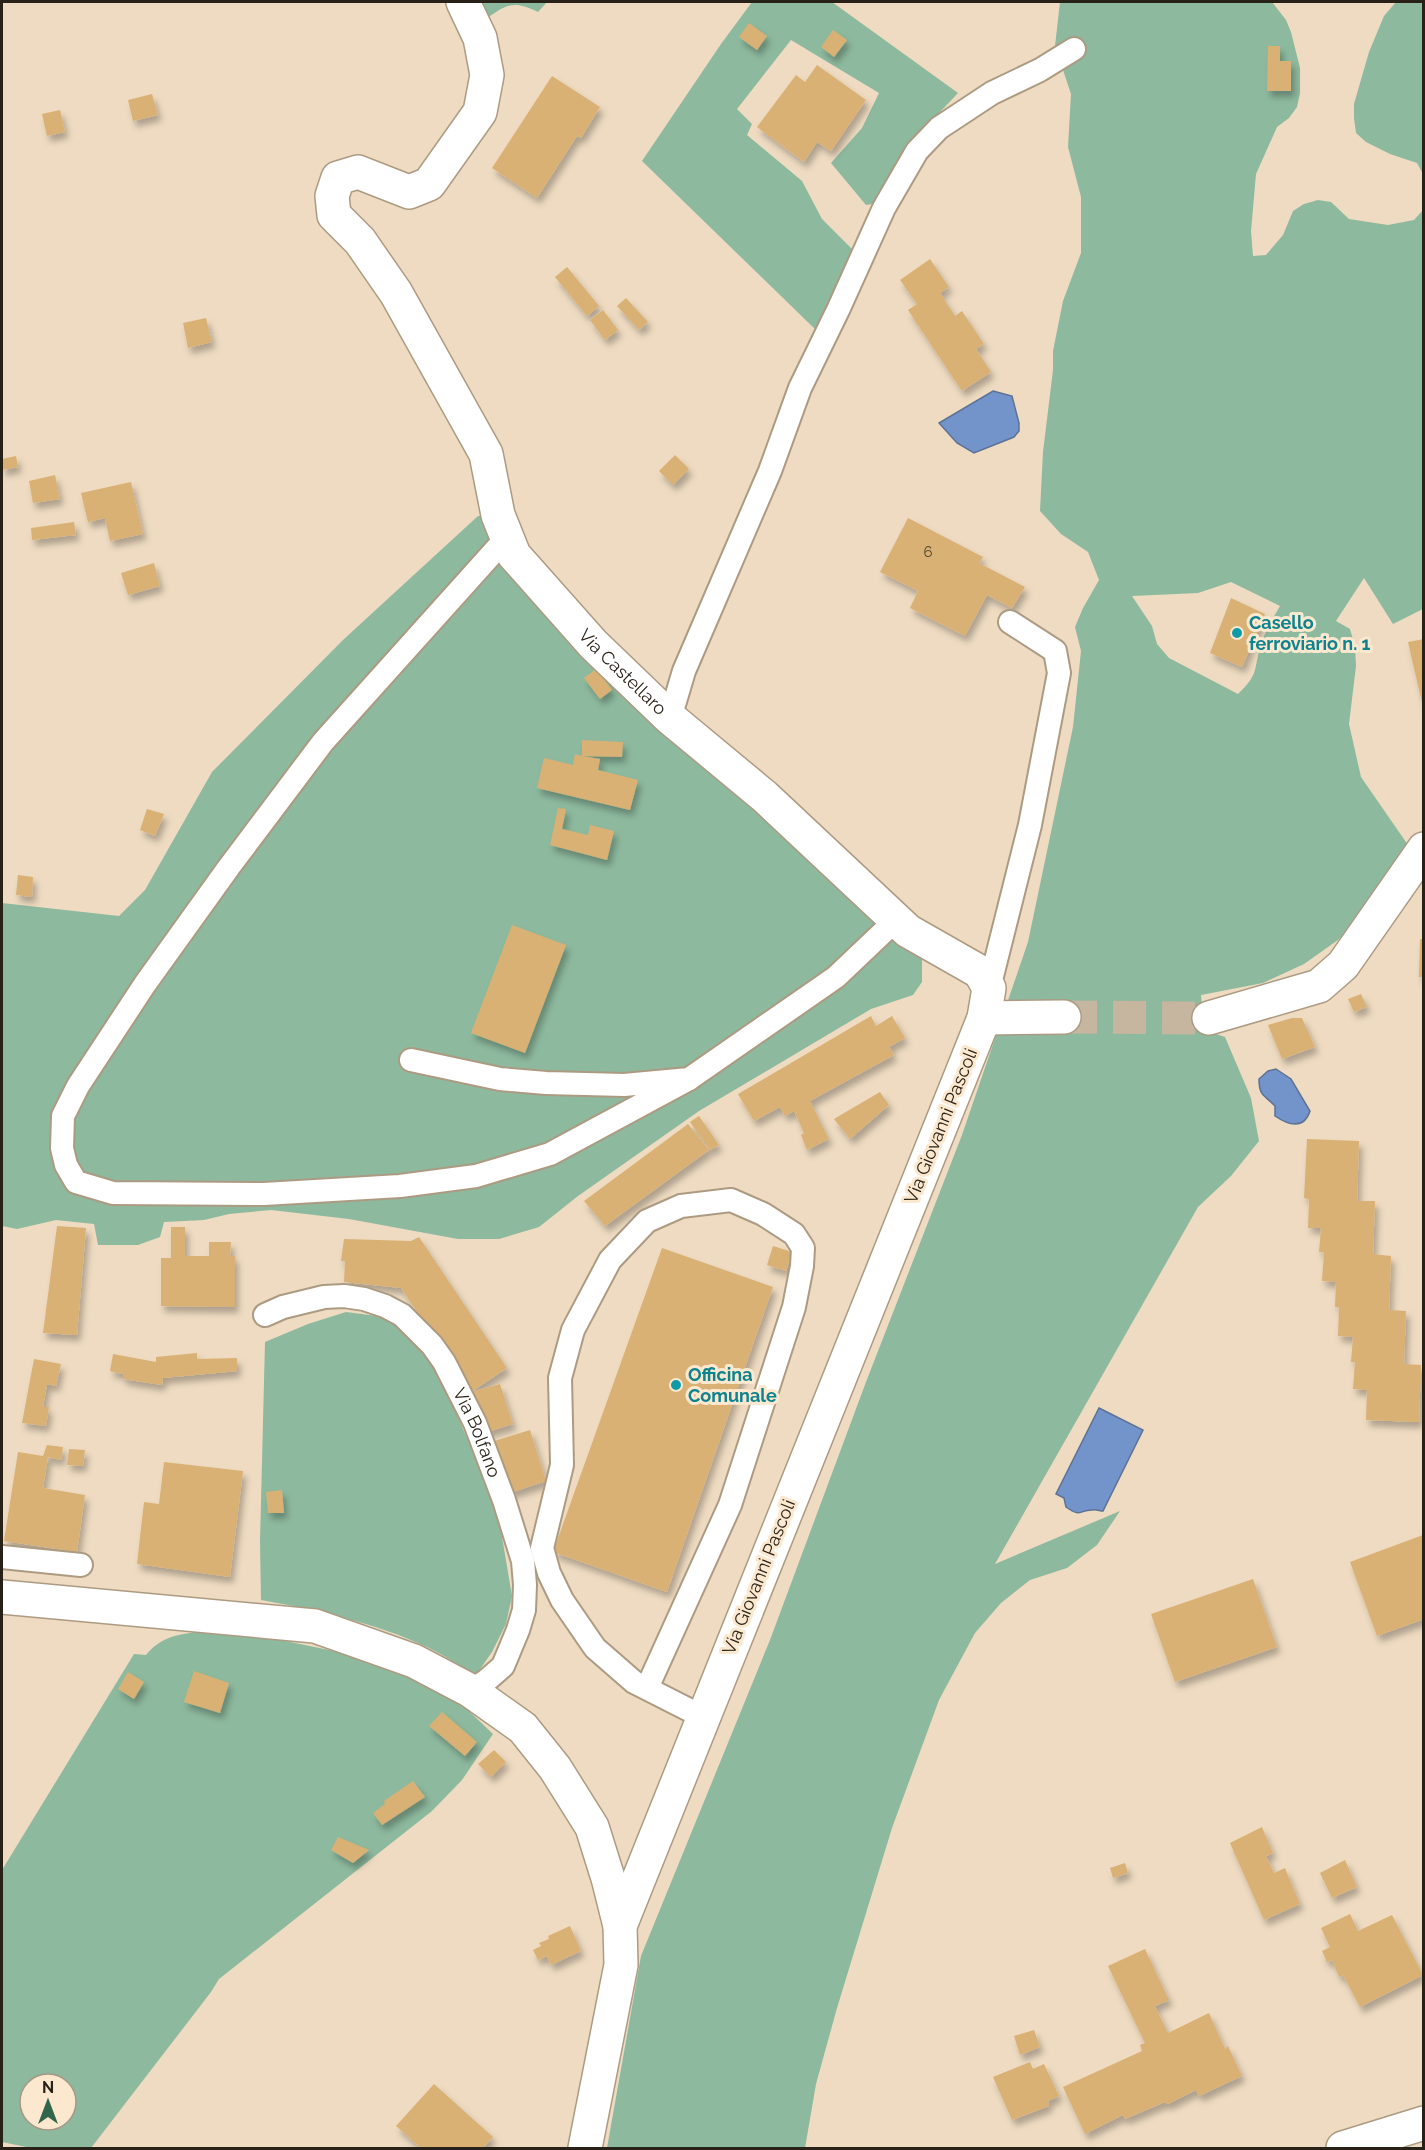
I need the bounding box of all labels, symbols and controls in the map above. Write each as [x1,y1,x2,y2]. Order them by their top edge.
house number: 6 [923,543,933,561]
place label: Casello ferroviario n. 1 [1249,612,1371,654]
street label: Via Castellaro [575,624,671,719]
marker: Casello ferroviario n. 1 [1230,626,1244,640]
street label: Via Giovanni Pascoli [900,1045,981,1206]
place label: Officina Comunale [688,1364,777,1406]
marker: Officina Comunale [669,1378,683,1392]
street label: Via Bolfano [449,1384,506,1480]
street label: Via Giovanni Pascoli [718,1496,799,1657]
north arrow [18,2072,78,2132]
text: N [42,2078,54,2097]

